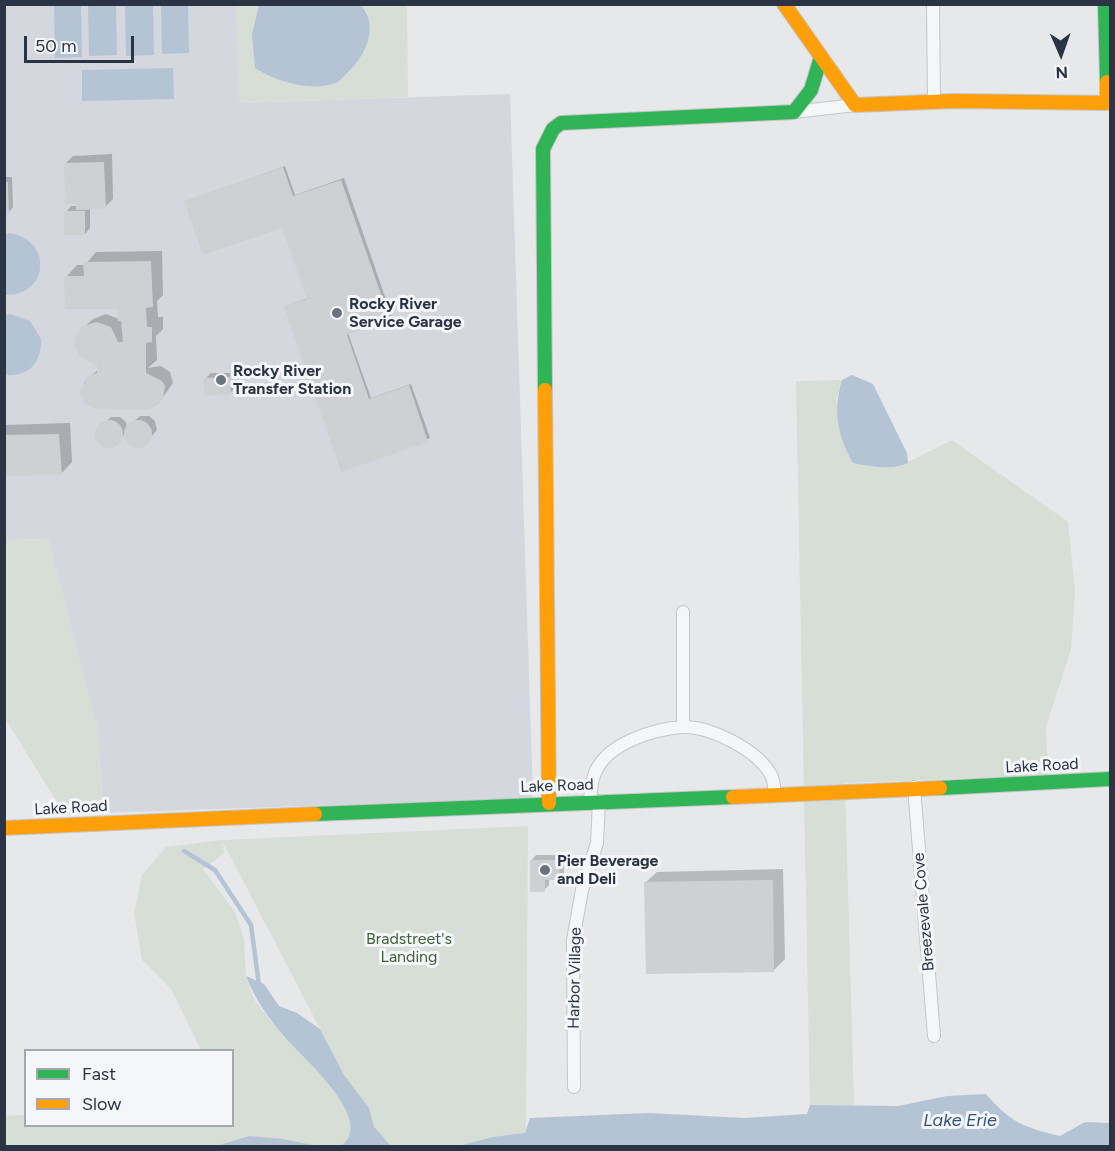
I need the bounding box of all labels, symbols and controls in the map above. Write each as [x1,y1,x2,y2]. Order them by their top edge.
scale bar [27,24,136,62]
north arrow [1031,24,1091,84]
text: 50 m [35,35,77,57]
text: N [1055,63,1068,82]
place label: Rocky River Service Garage [349,294,462,332]
marker: Rocky River Service Garage [330,306,344,320]
place label: Rocky River Transfer Station [233,361,351,399]
marker: Rocky River Transfer Station [214,373,228,387]
street label: Lake Road [1005,754,1079,778]
street label: Lake Road [520,775,594,797]
street label: Lake Road [34,796,108,820]
place label: Pier Beverage and Deli [557,851,658,889]
street label: Breezevale Cove [909,852,939,972]
marker: Pier Beverage and Deli [538,863,552,877]
street label: Harbor Village [565,927,585,1029]
park label: Bradstreet's Landing [366,929,452,967]
legend [24,1049,234,1127]
text: Fast [82,1063,116,1085]
text: Slow [82,1093,121,1115]
water label: Lake Erie [923,1110,997,1132]

